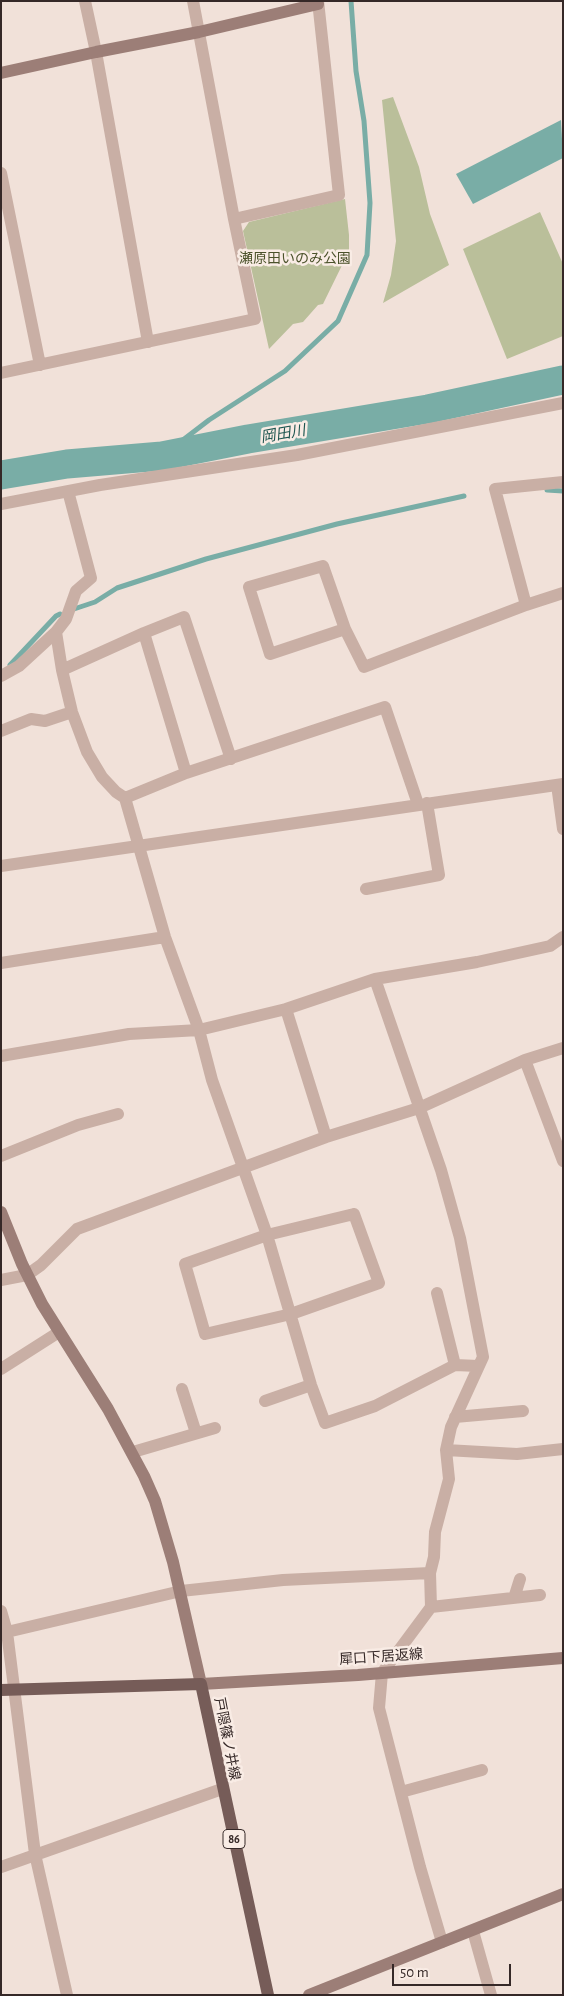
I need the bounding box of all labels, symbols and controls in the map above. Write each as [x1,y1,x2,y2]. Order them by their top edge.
park label: 瀬原田いのみ公園 [239,251,351,267]
water label: 岡田川 [259,421,307,447]
street label: 犀口下居返線 [339,1646,423,1668]
street label: 戸隠篠ノ井線 [211,1696,243,1782]
road number: 86 [223,1830,245,1848]
scale bar [394,1954,513,1986]
text: 50 m [400,1965,429,1980]

